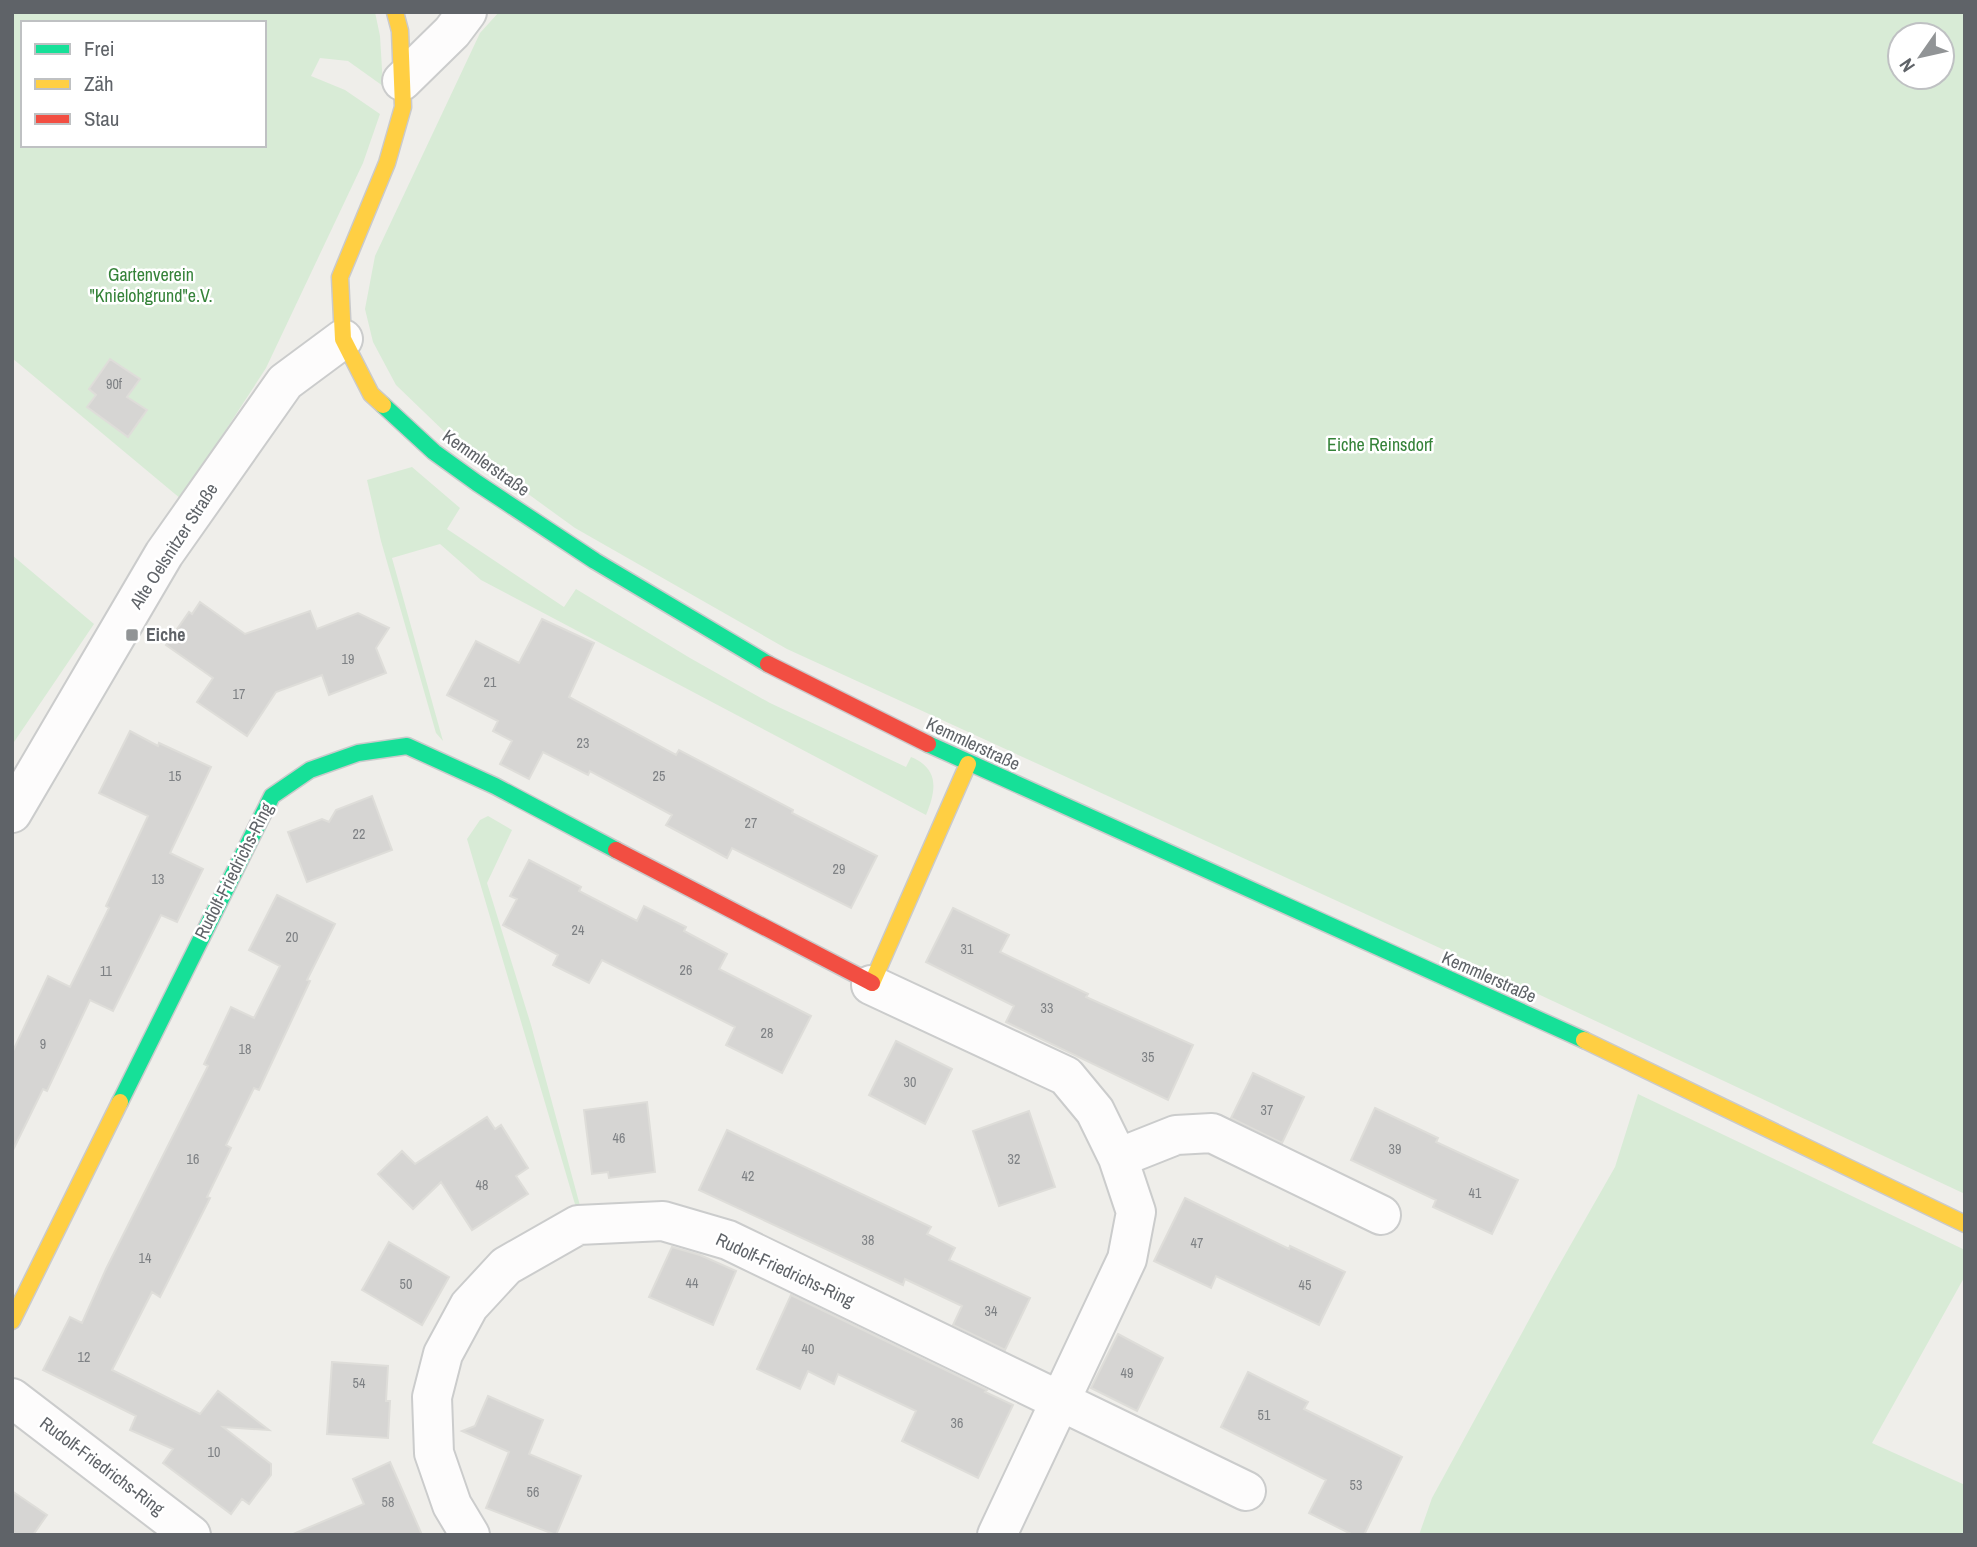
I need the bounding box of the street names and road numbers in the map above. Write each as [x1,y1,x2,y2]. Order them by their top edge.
street label: Kemmlerstraße [438,423,535,502]
street label: Alte Oelsnitzer Straße [123,478,224,614]
street label: Kemmlerstraße [922,711,1024,776]
street label: Rudolf-Friedrichs-Ring [188,798,279,943]
street label: Kemmlerstraße [1438,945,1540,1008]
street label: Rudolf-Friedrichs-Ring [712,1226,859,1313]
street label: Rudolf-Friedrichs-Ring [35,1410,170,1521]

